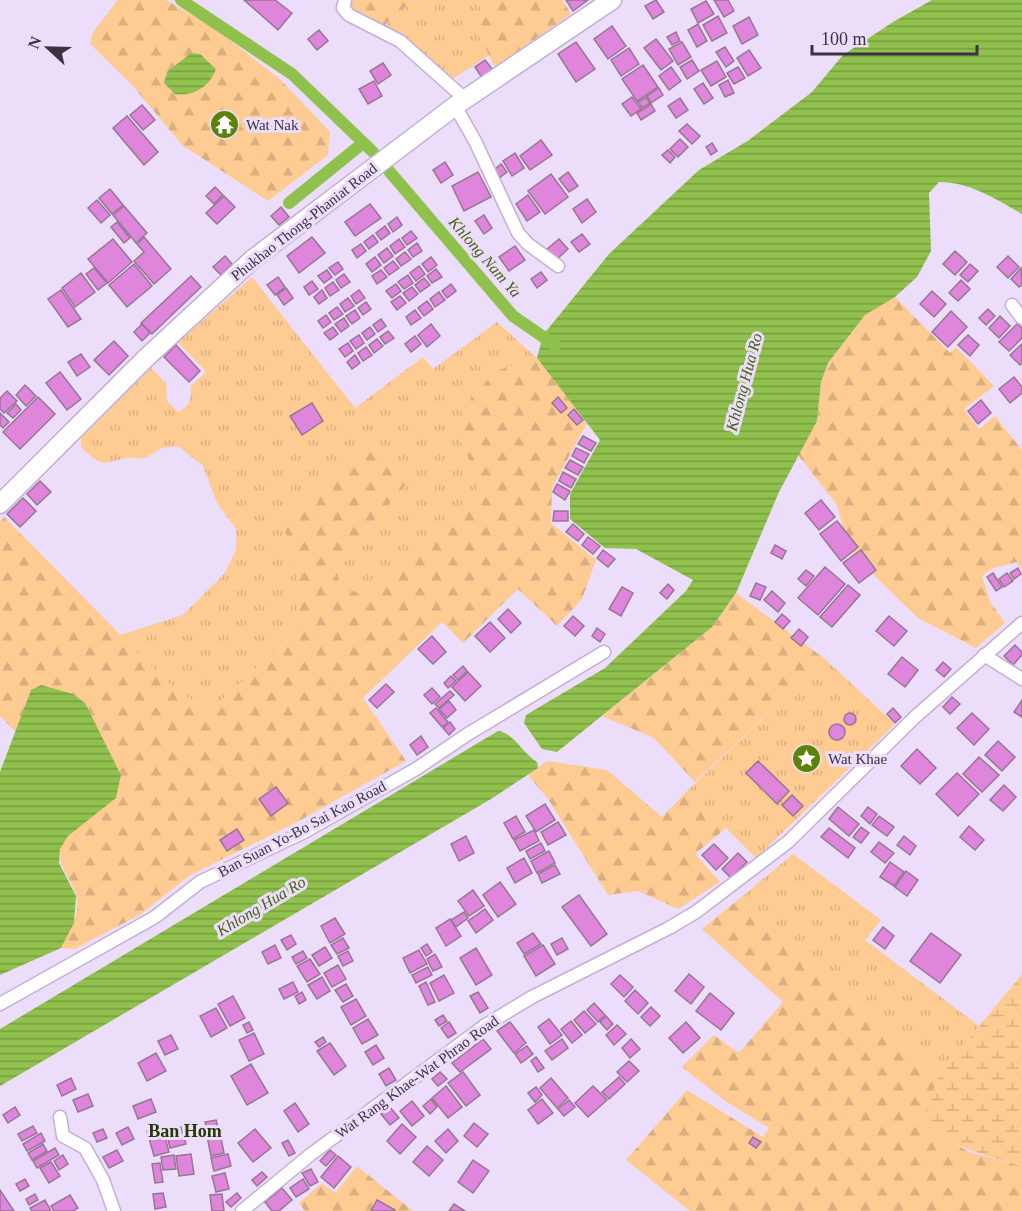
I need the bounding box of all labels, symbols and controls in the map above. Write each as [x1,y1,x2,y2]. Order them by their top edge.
north arrow [18,18,78,78]
scale bar [812,18,977,56]
text: 100 m [821,29,867,49]
text: N [25,34,45,51]
temple icon: Wat Nak [209,109,241,141]
place label: Wat Nak [246,117,299,133]
street label: Phukhao Thong-Phaniat Road [228,160,380,284]
water label: Khlong Nam Ya [444,213,524,301]
water label: Khlong Hua Ro [723,331,766,434]
place icon: Wat Khae [791,743,823,775]
place label: Wat Khae [828,751,888,767]
street label: Ban Suan Yo-Bo Sai Kao Road [215,778,389,880]
water label: Khlong Hua Ro [213,873,309,941]
street label: Wat Rang Khae-Wat Phrao Road [332,1012,502,1142]
district label: Ban Hom [148,1121,222,1141]

